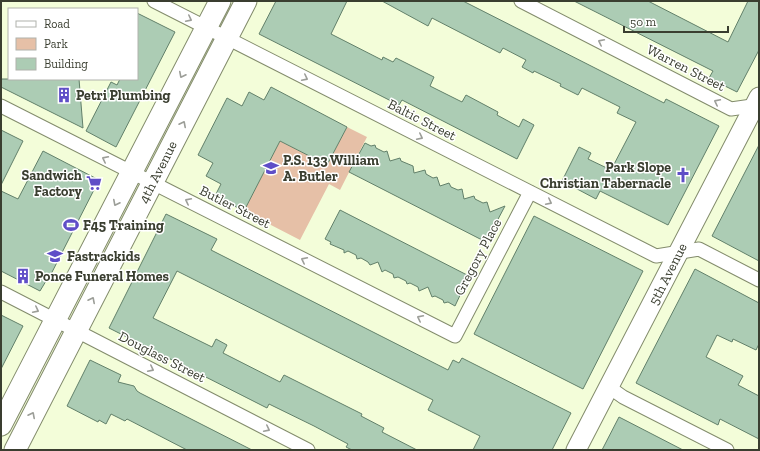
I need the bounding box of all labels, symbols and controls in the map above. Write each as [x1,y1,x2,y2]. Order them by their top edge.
legend [8,8,138,80]
scale bar [624,8,728,34]
one-way arrow [184,14,192,22]
text: 50 m [630,15,657,29]
text: Road [44,17,70,31]
text: Park [44,37,69,51]
one-way arrow [598,40,606,47]
street label: Warren Street [644,41,729,95]
text: Building [44,57,88,71]
one-way arrow [179,70,186,78]
one-way arrow [300,73,308,81]
building icon: Petri Plumbing [55,86,73,104]
place label: Petri Plumbing [76,87,170,104]
street label: Baltic Street [385,95,460,145]
one-way arrow [714,99,721,107]
one-way arrow [178,121,186,128]
one-way arrow [416,132,424,139]
street label: 4th Avenue [135,138,181,206]
place label: P.S. 133 William A. Butler [283,152,380,185]
one-way arrow [102,156,109,164]
school or university icon: P.S. 133 William A. Butler [262,159,280,177]
place label: Park Slope Christian Tabernacle [540,159,671,192]
church icon: Park Slope Christian Tabernacle [674,166,692,184]
place label: Sandwich Factory [21,167,83,200]
supermarket icon: Sandwich Factory [85,174,103,192]
street label: Butler Street [197,182,274,233]
one-way arrow [545,197,552,205]
one-way arrow [113,198,120,206]
one-way arrow [185,198,192,206]
street label: Gregory Place [451,215,506,298]
sports icon: F45 Training [62,216,80,234]
place label: F45 Training [83,217,164,234]
street label: 5th Avenue [645,240,691,308]
school or university icon: Fastrackids [46,247,64,265]
place label: Fastrackids [67,248,141,265]
one-way arrow [301,257,308,265]
building icon: Ponce Funeral Homes [14,267,32,285]
place label: Ponce Funeral Homes [35,268,170,285]
one-way arrow [87,297,95,304]
one-way arrow [32,305,39,313]
one-way arrow [417,315,424,323]
street label: Douglass Street [116,328,209,387]
one-way arrow [147,364,155,372]
one-way arrow [28,412,35,420]
one-way arrow [263,424,270,431]

